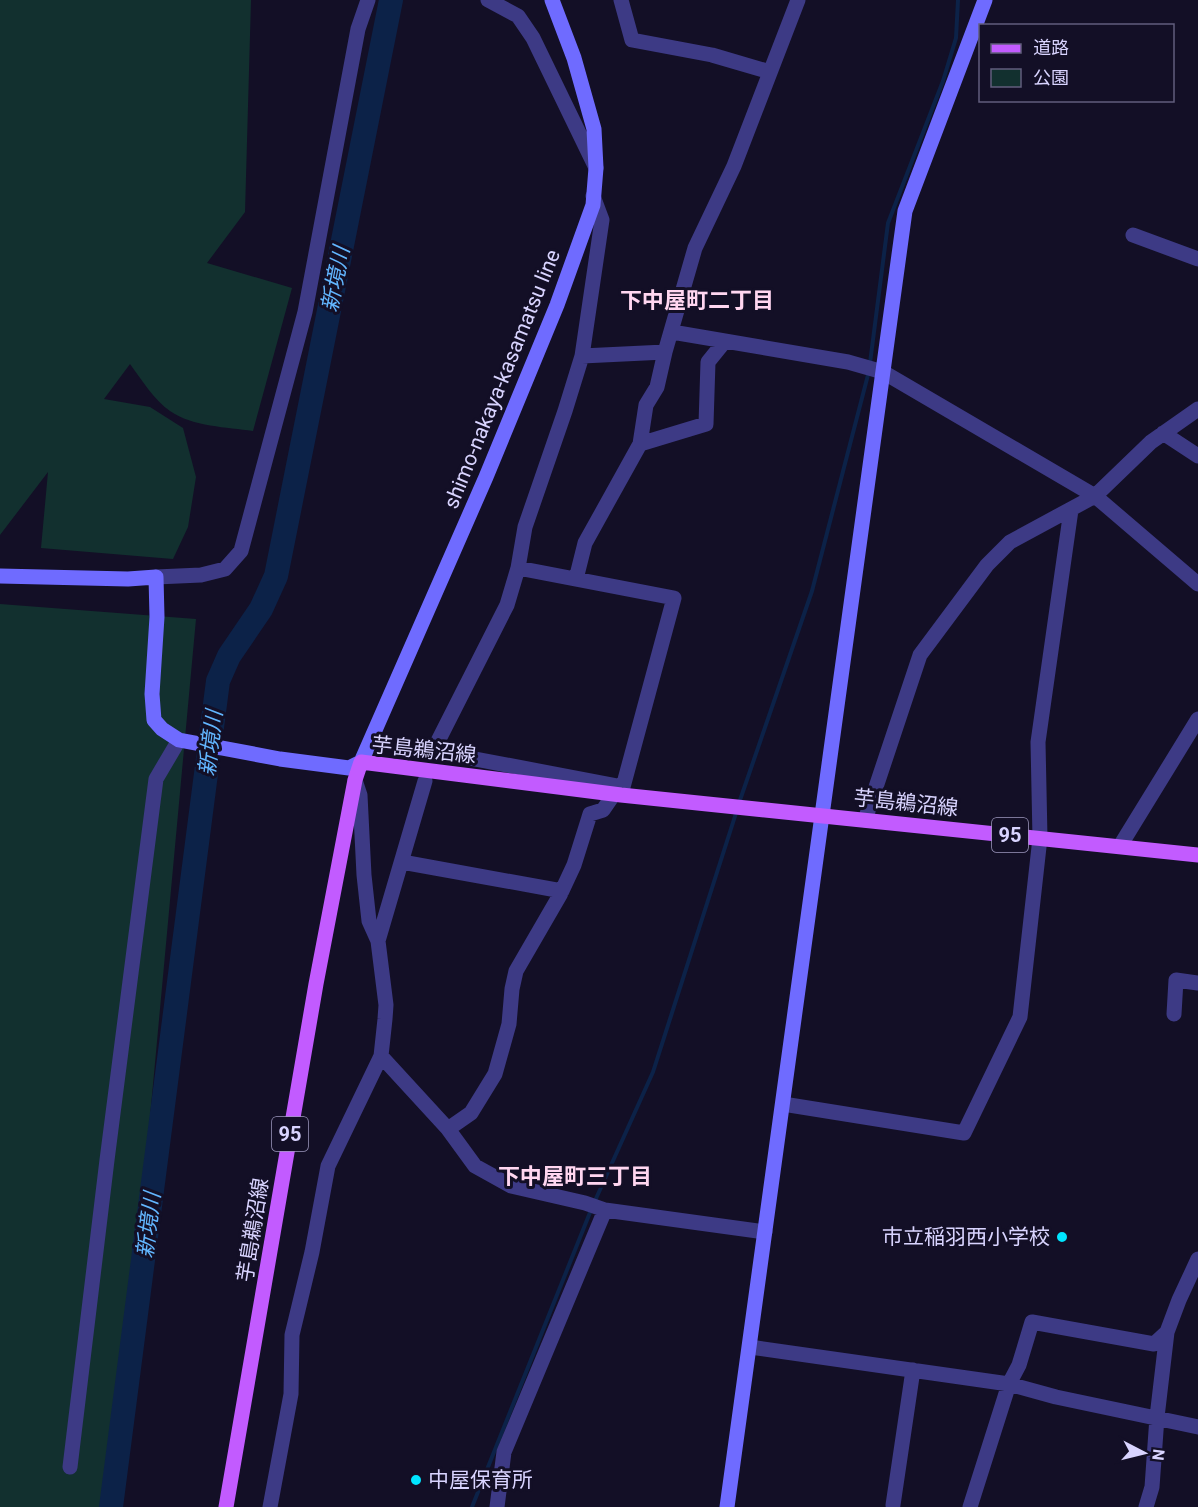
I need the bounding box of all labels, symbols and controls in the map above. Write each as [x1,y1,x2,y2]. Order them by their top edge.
legend [979,24,1174,102]
text: 道路 [1033,37,1069,58]
text: 公園 [1033,67,1069,88]
water label: 新境川 [317,242,354,314]
street label: shimo-nakaya-kasamatsu line [439,246,565,512]
district label: 下中屋町二丁目 [620,288,774,313]
water label: 新境川 [194,707,227,777]
street label: 芋島鵜沼線 [371,733,477,767]
street label: 芋島鵜沼線 [853,786,959,820]
road number: 95 [992,818,1028,852]
road number: 95 [272,1117,308,1151]
district label: 下中屋町三丁目 [498,1164,652,1189]
street label: 芋島鵜沼線 [233,1176,273,1284]
water label: 新境川 [132,1189,165,1259]
place label: 市立稲羽西小学校 [882,1225,1050,1249]
marker: 市立稲羽西小学校 [1055,1230,1069,1244]
north arrow [1114,1423,1174,1483]
text: N [1148,1448,1169,1462]
place label: 中屋保育所 [428,1468,533,1492]
marker: 中屋保育所 [409,1473,423,1487]

